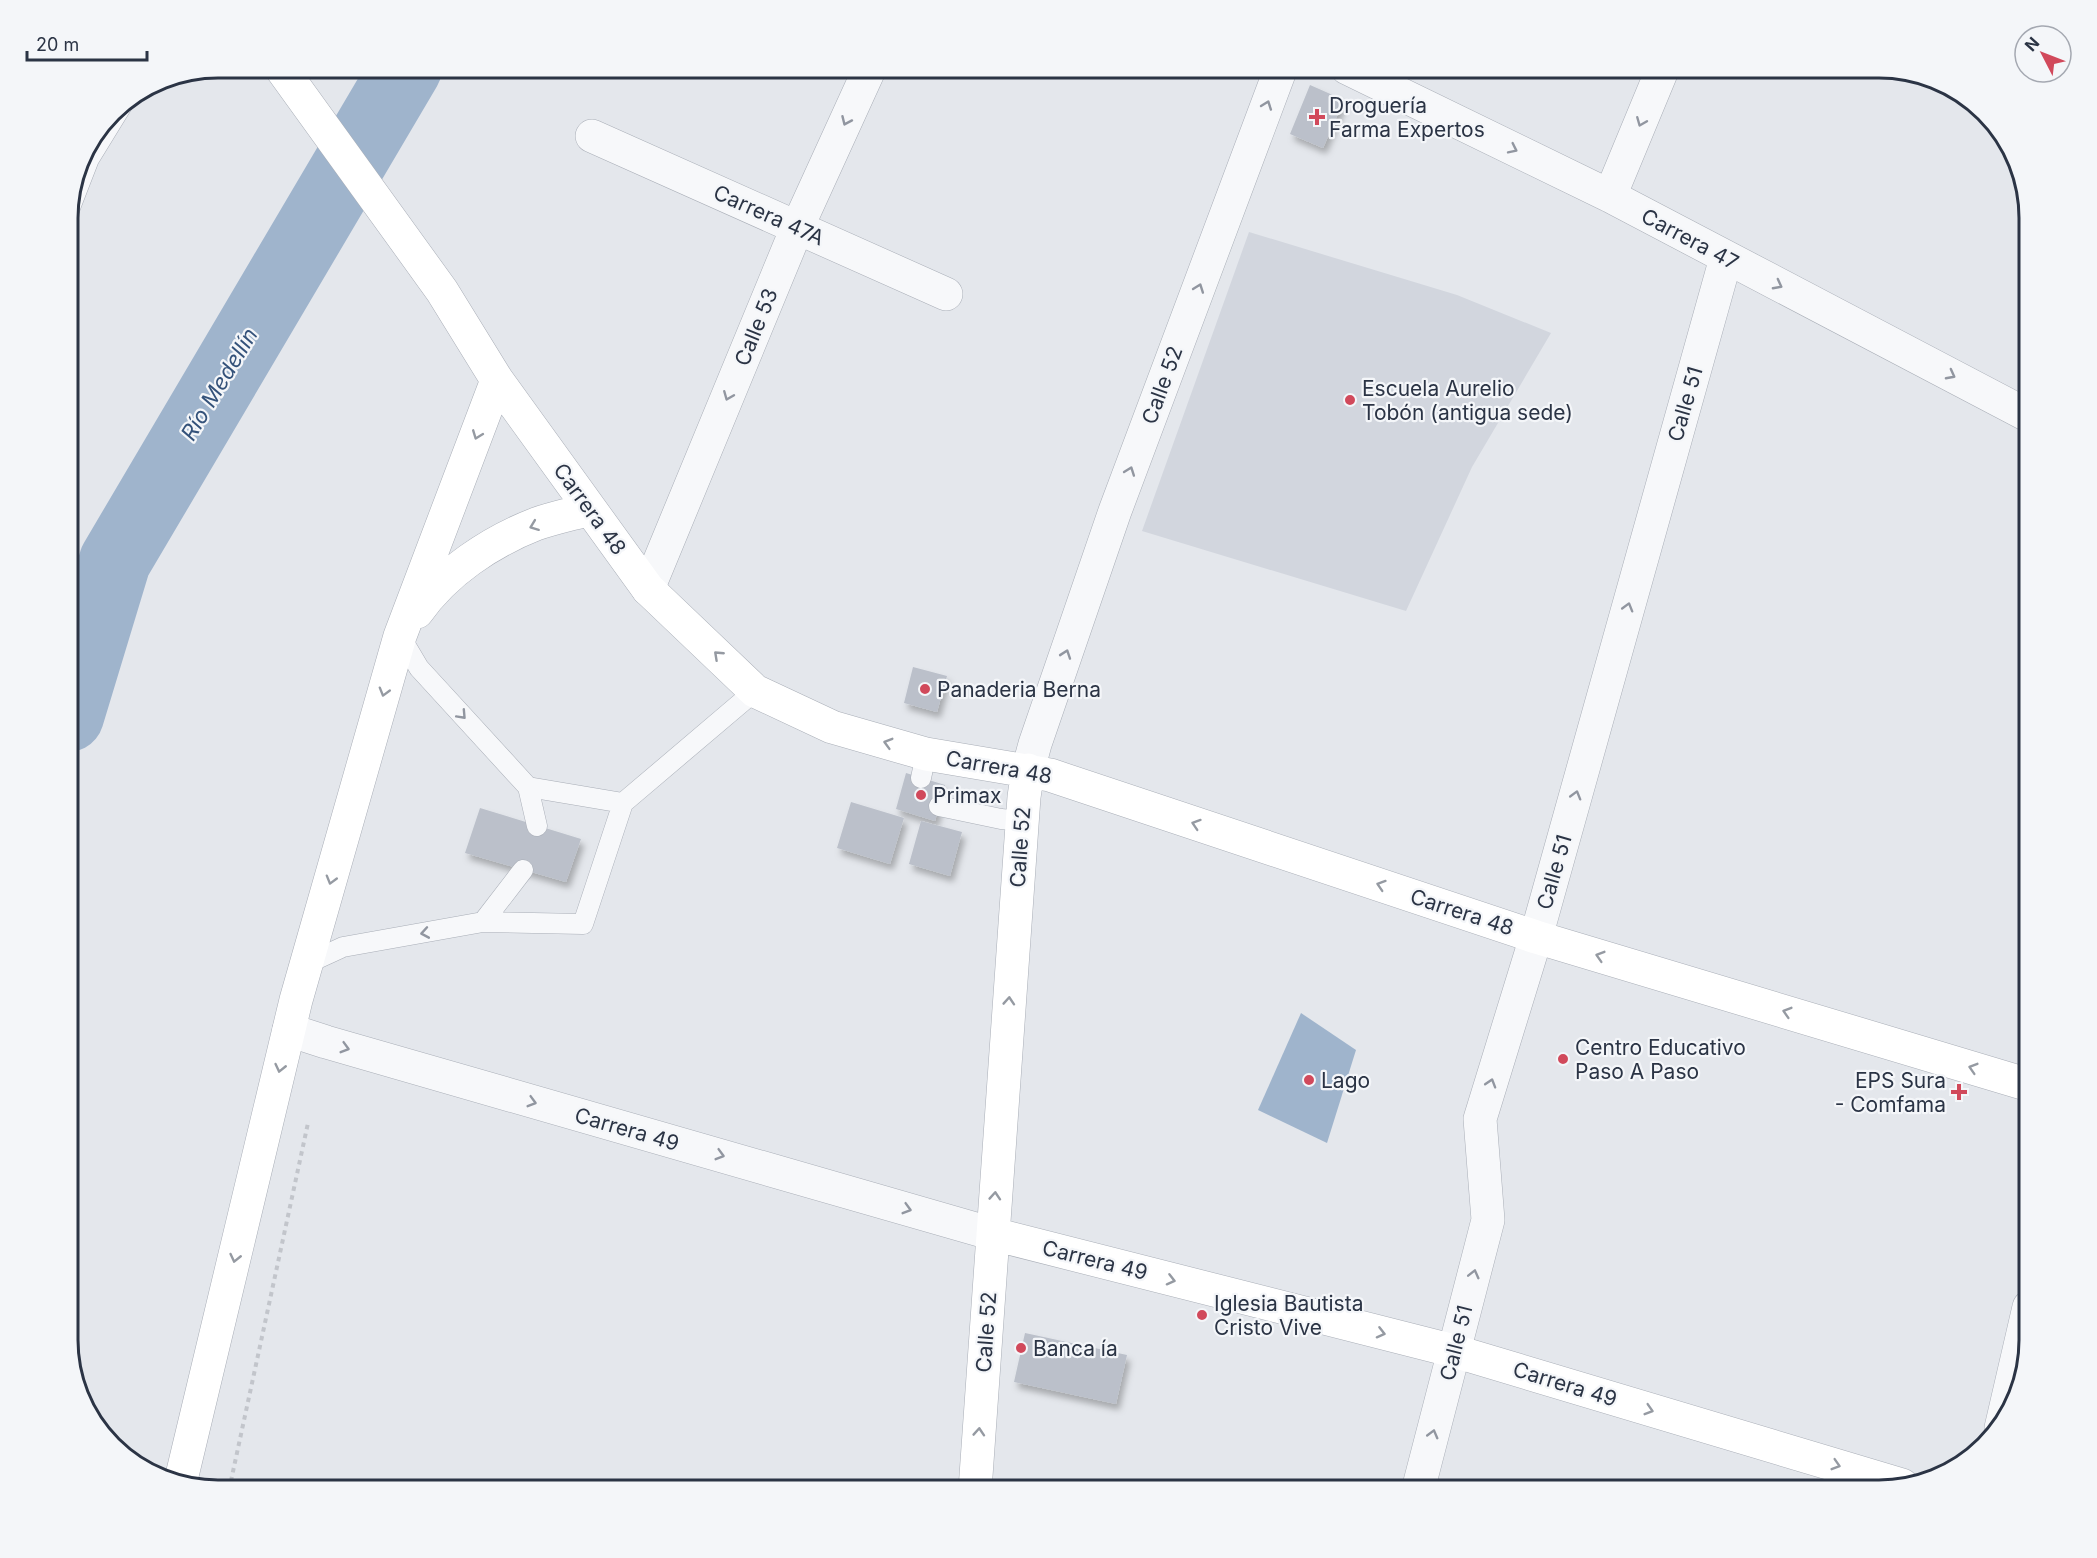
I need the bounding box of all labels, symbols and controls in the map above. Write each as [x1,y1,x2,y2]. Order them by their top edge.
scale bar [27,24,147,62]
north arrow [2013,24,2073,84]
text: N [2020,33,2043,55]
text: 20 m [36,34,79,55]
place label: Droguería Farma Expertos [1329,93,1485,142]
one-way arrow [1259,100,1272,111]
marker: Droguería Farma Expertos [1310,110,1324,124]
one-way arrow [842,114,854,125]
one-way arrow [1636,115,1648,126]
one-way arrow [1507,141,1518,153]
street label: Carrera 47A [710,179,828,251]
street label: Carrera 47 [1637,203,1743,275]
one-way arrow [1771,278,1782,289]
one-way arrow [1191,283,1204,294]
street label: Calle 53 [729,285,783,369]
water label: Río Medellín [175,323,263,445]
street label: Calle 52 [1136,343,1188,427]
street label: Calle 51 [1662,364,1708,444]
one-way arrow [1944,368,1955,379]
place label: Escuela Aurelio Tobón (antigua sede) [1362,376,1573,425]
one-way arrow [723,390,735,401]
marker: Escuela Aurelio Tobón (antigua sede) [1343,393,1357,407]
one-way arrow [471,429,484,439]
street label: Carrera 48 [548,458,632,560]
one-way arrow [1123,466,1136,476]
one-way arrow [529,519,540,531]
one-way arrow [1621,603,1633,613]
one-way arrow [1058,649,1071,660]
one-way arrow [714,651,724,662]
place label: Panaderia Berna [937,677,1101,702]
marker: Panaderia Berna [918,682,932,696]
one-way arrow [379,686,391,697]
one-way arrow [455,708,466,719]
one-way arrow [883,738,894,750]
street label: Carrera 48 [944,745,1054,789]
place label: Primax [933,783,1001,808]
marker: Primax [914,788,928,802]
one-way arrow [1568,790,1581,800]
street label: Calle 52 [1005,806,1035,888]
one-way arrow [1191,818,1202,831]
street label: Calle 51 [1531,832,1577,912]
one-way arrow [325,875,338,885]
one-way arrow [1376,880,1387,893]
street label: Carrera 48 [1407,884,1517,940]
one-way arrow [421,926,430,938]
one-way arrow [1595,951,1606,963]
one-way arrow [1002,997,1015,1006]
one-way arrow [1782,1007,1793,1019]
place label: Centro Educativo Paso A Paso [1575,1035,1746,1084]
one-way arrow [339,1041,350,1053]
marker: Centro Educativo Paso A Paso [1556,1052,1570,1066]
one-way arrow [274,1063,287,1073]
one-way arrow [1969,1063,1979,1075]
place label: Lago [1321,1068,1370,1093]
place label: EPS Sura - Comfama [1835,1068,1946,1117]
marker: Lago [1302,1073,1316,1087]
one-way arrow [1484,1078,1496,1089]
marker: EPS Sura - Comfama [1950,1083,1968,1101]
one-way arrow [527,1094,537,1107]
street label: Carrera 49 [572,1102,682,1156]
one-way arrow [715,1148,725,1161]
one-way arrow [988,1191,1001,1200]
one-way arrow [901,1202,912,1214]
street label: Carrera 49 [1040,1235,1150,1285]
one-way arrow [229,1252,242,1262]
one-way arrow [1467,1270,1479,1280]
one-way arrow [1166,1272,1176,1285]
street label: Calle 52 [971,1291,1001,1373]
place label: Iglesia Bautista Cristo Vive [1214,1291,1363,1340]
street label: Calle 51 [1435,1303,1477,1383]
marker: Iglesia Bautista Cristo Vive [1195,1308,1209,1322]
one-way arrow [1376,1325,1386,1338]
place label: Banca ía [1033,1336,1118,1361]
marker: Banca ía [1014,1341,1028,1355]
street label: Carrera 49 [1510,1356,1620,1412]
one-way arrow [1643,1403,1654,1415]
one-way arrow [972,1428,985,1437]
one-way arrow [1426,1429,1438,1440]
one-way arrow [1830,1458,1841,1470]

